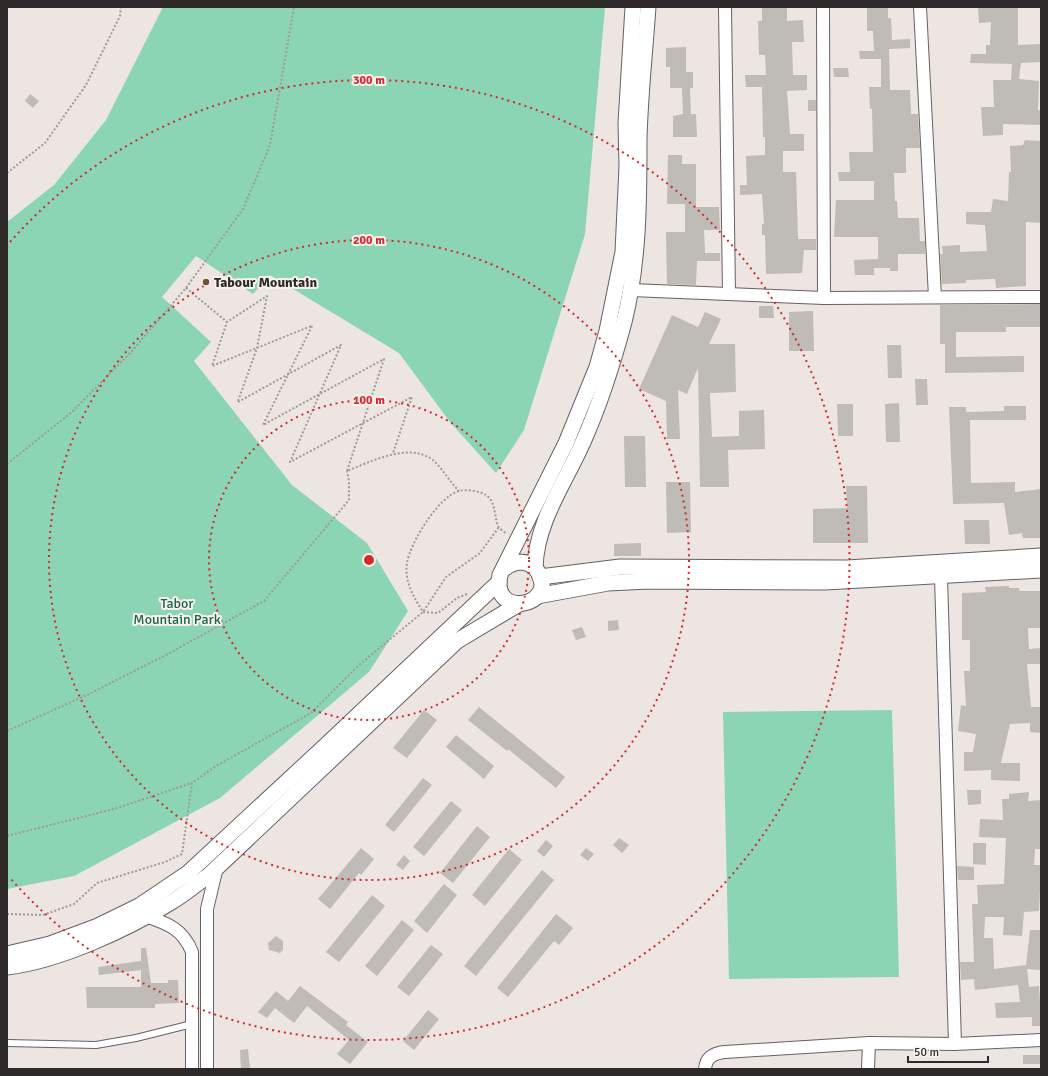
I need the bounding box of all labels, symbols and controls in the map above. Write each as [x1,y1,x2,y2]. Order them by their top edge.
text: 300 m [353,73,385,88]
text: 200 m [353,233,385,248]
place label: Tabour Mountain [214,274,317,291]
marker: Tabour Mountain [201,277,211,287]
text: 100 m [353,393,385,408]
centre of rings [362,553,376,567]
park label: Tabor Mountain Park [133,595,221,628]
scale bar [908,1038,988,1064]
text: 50 m [914,1045,939,1060]

